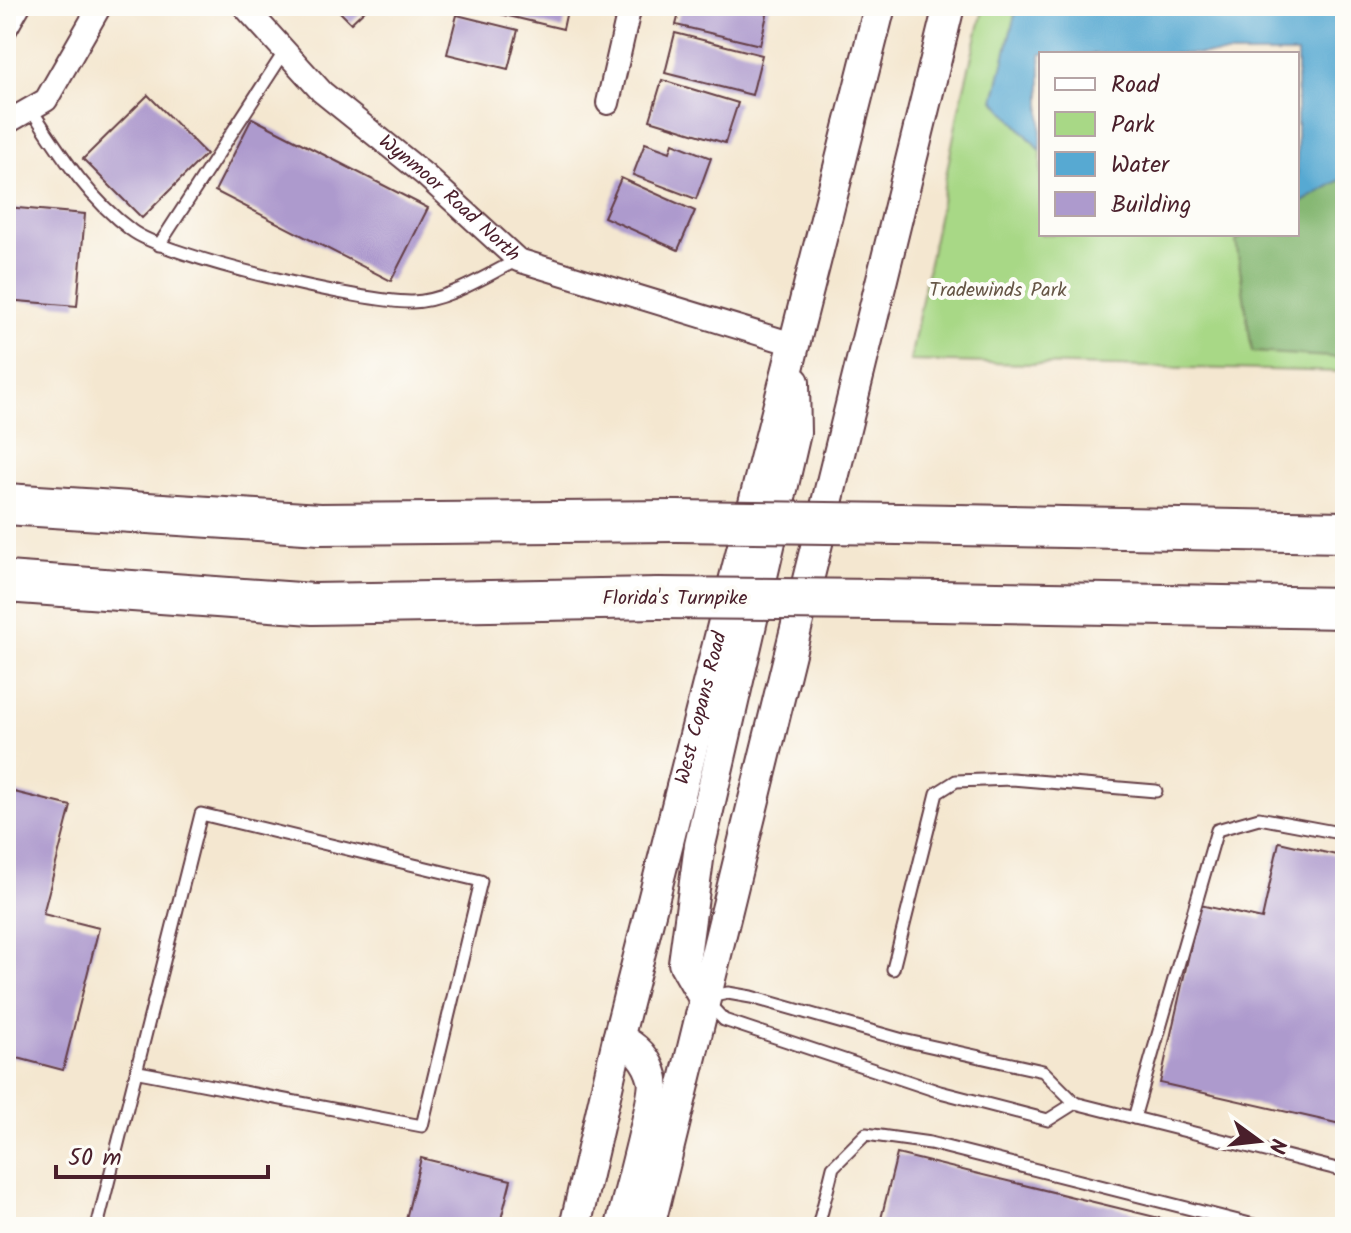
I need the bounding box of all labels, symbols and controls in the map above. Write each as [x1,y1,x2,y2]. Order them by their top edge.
legend [1039,52,1299,236]
text: Road [1111,66,1160,105]
text: Park [1111,106,1155,145]
street label: Wynmoor Road North [371,127,527,270]
text: Water [1111,146,1171,185]
text: Building [1111,186,1191,225]
park label: Tradewinds Park [929,275,1067,307]
street label: Florida's Turnpike [603,583,747,615]
street label: West Copans Road [667,628,737,788]
north arrow [1219,1101,1299,1181]
scale bar [56,1129,268,1179]
text: N [1257,1134,1295,1157]
text: 50 m [68,1139,122,1178]

